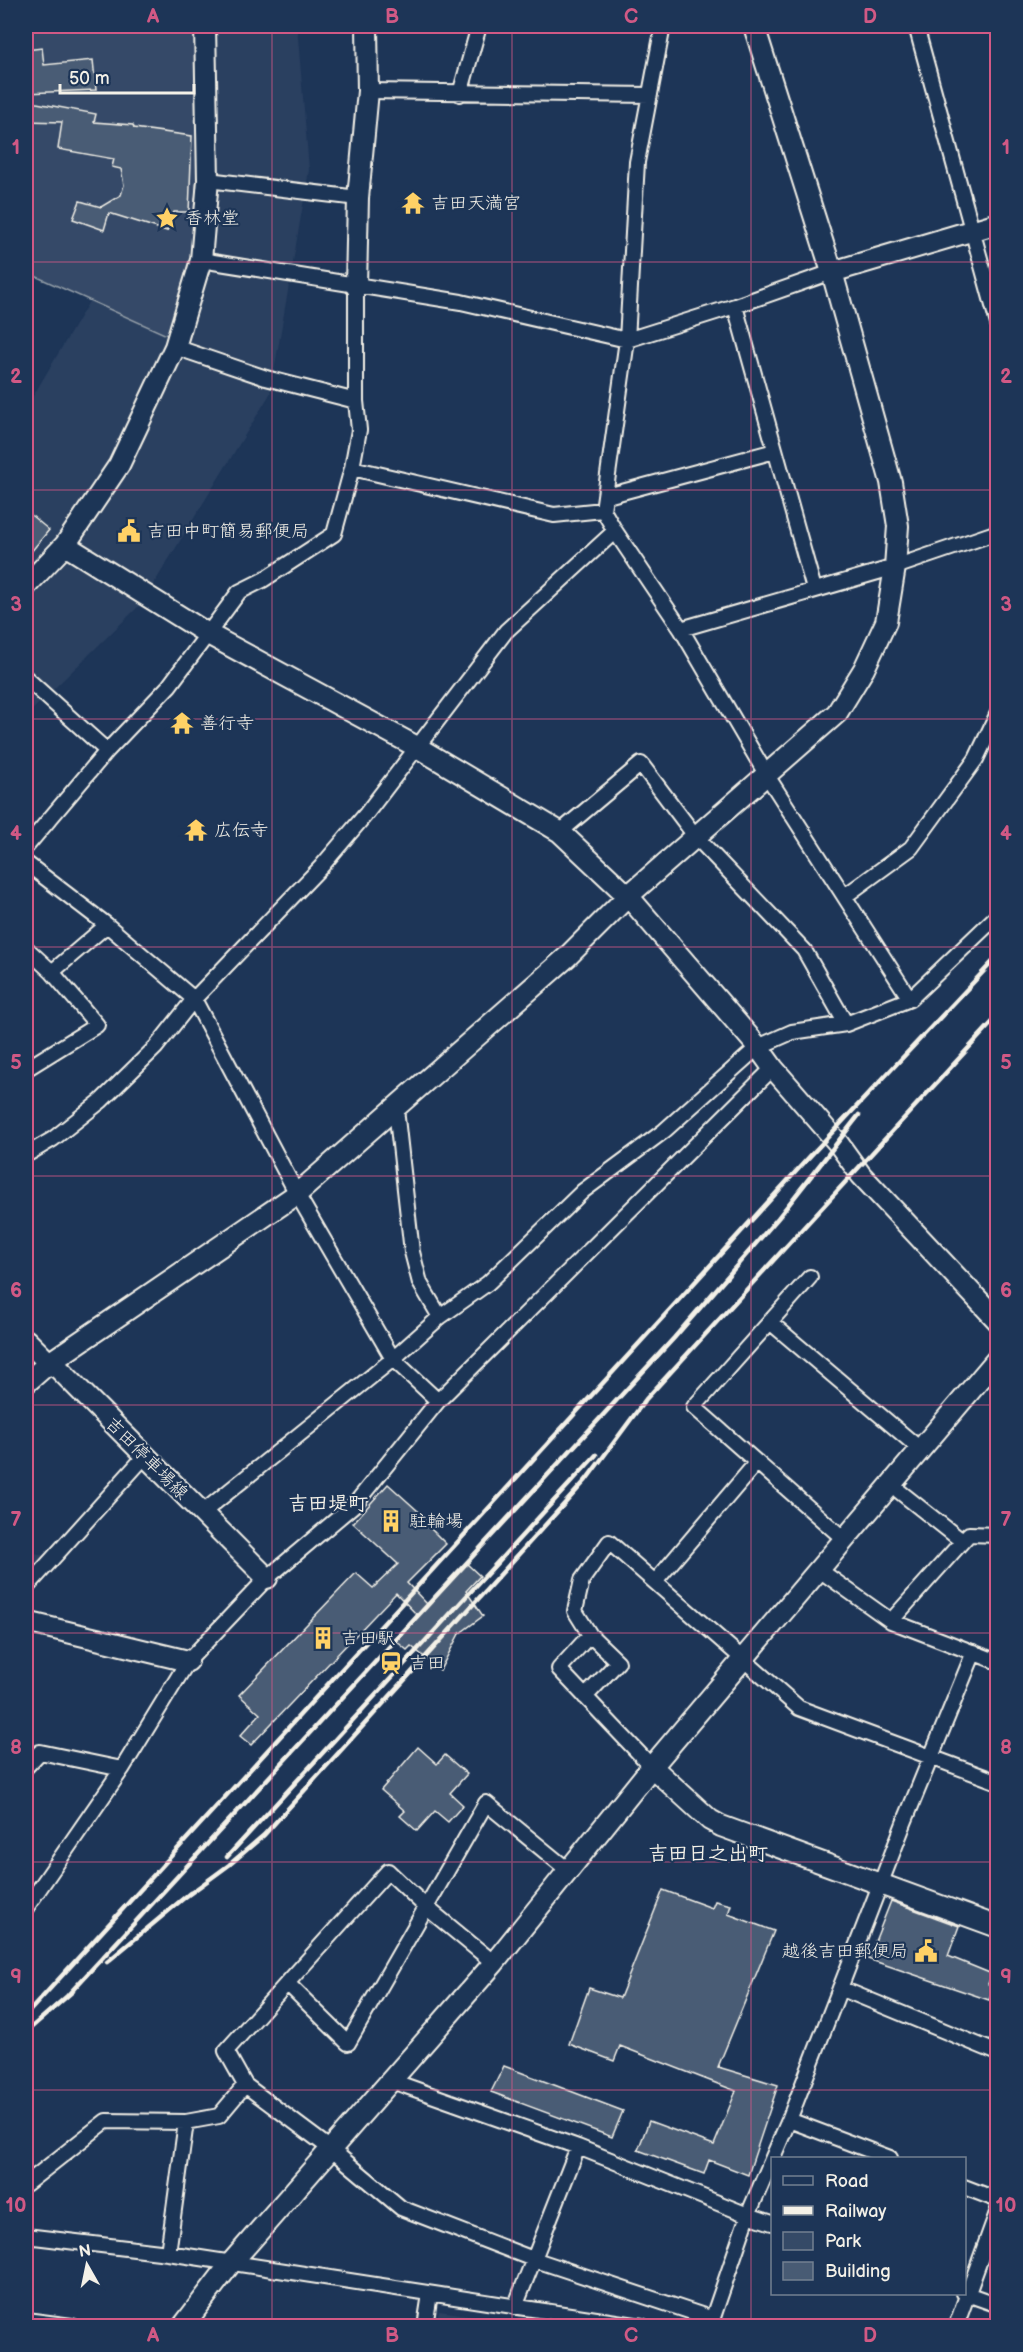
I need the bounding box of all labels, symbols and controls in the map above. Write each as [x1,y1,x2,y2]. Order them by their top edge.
text: A [146,5,160,29]
text: B [385,5,399,29]
text: C [624,5,638,29]
text: D [863,5,877,29]
scale bar [60,57,194,95]
text: 50 m [69,68,110,89]
text: 1 [12,136,20,160]
text: 1 [1002,136,1010,160]
temple icon: 吉田天満宮 [400,190,426,216]
place label: 吉田天満宮 [431,193,521,214]
place icon: 香林堂 [154,205,180,231]
place label: 香林堂 [185,208,239,229]
text: 2 [10,365,22,389]
text: 2 [1000,365,1012,389]
public building icon: 吉田中町簡易郵便局 [116,518,142,544]
place label: 吉田中町簡易郵便局 [147,521,309,542]
text: 3 [10,593,22,617]
text: 3 [1000,593,1012,617]
temple icon: 善行寺 [169,710,195,736]
place label: 善行寺 [200,713,254,734]
temple icon: 広伝寺 [183,817,209,843]
place label: 広伝寺 [214,820,268,841]
text: 4 [10,822,22,846]
text: 4 [1000,822,1012,846]
text: 5 [10,1051,22,1075]
text: 5 [1000,1051,1012,1075]
text: 6 [10,1279,22,1303]
text: 6 [1000,1279,1012,1303]
street label: 吉田停車場線 [101,1413,192,1504]
district label: 吉田堤町 [288,1492,368,1516]
text: 7 [10,1508,22,1532]
building icon: 駐輪場 [378,1508,404,1534]
text: 7 [1000,1508,1012,1532]
place label: 駐輪場 [409,1511,463,1532]
building icon: 吉田駅 [310,1625,336,1651]
place label: 吉田駅 [341,1628,395,1649]
station icon: 吉田 [378,1650,404,1676]
place label: 吉田 [409,1653,445,1674]
text: 8 [10,1736,22,1760]
text: 8 [1000,1736,1012,1760]
district label: 吉田日之出町 [648,1842,768,1866]
public building icon: 越後吉田郵便局 [913,1938,939,1964]
place label: 越後吉田郵便局 [782,1941,908,1962]
text: 9 [10,1965,22,1989]
text: 9 [1000,1965,1012,1989]
legend [771,2157,966,2295]
text: Road [825,2171,869,2192]
text: 10 [6,2194,26,2218]
text: 10 [996,2194,1016,2218]
text: Railway [825,2201,887,2222]
text: Park [825,2231,861,2252]
north arrow [57,2235,117,2295]
text: N [77,2241,92,2262]
text: Building [825,2261,891,2282]
text: A [146,2324,160,2348]
text: B [385,2324,399,2348]
text: C [624,2324,638,2348]
text: D [863,2324,877,2348]

